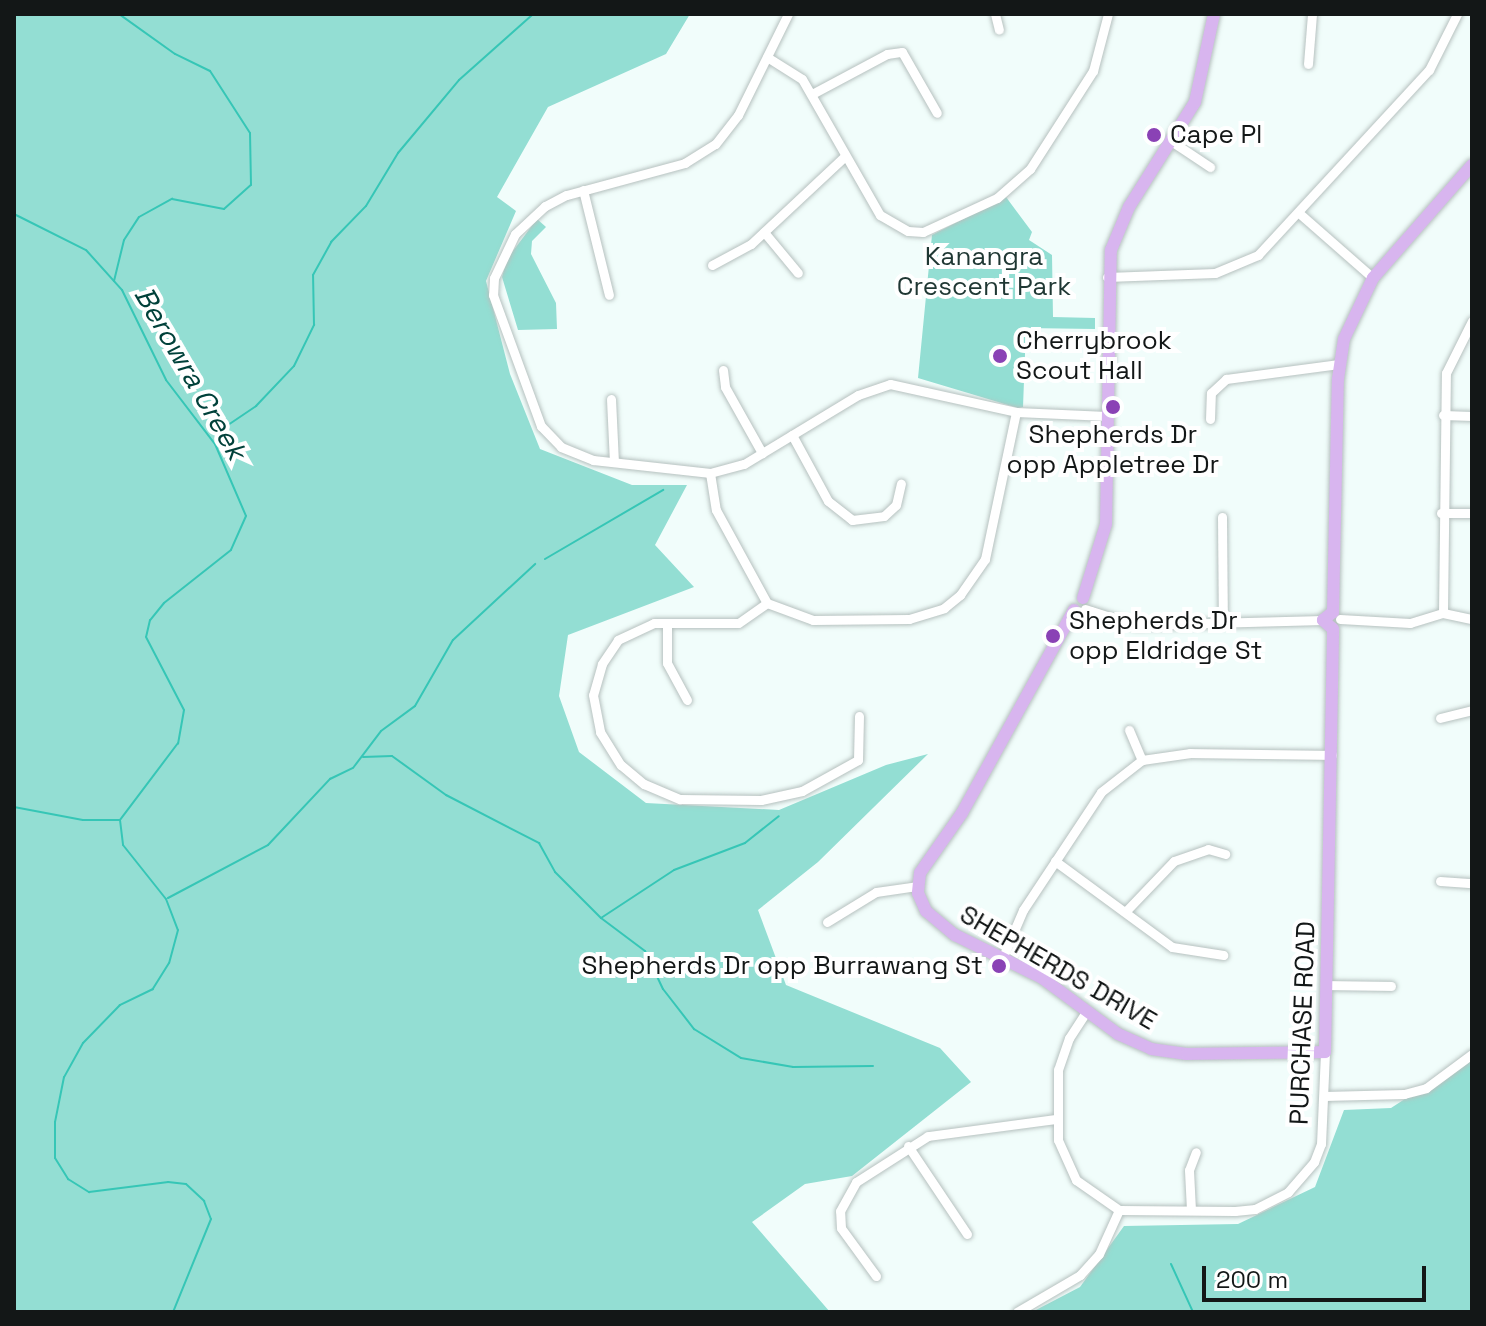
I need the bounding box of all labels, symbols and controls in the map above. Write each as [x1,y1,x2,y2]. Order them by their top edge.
place label: Cape Pl [1170,119,1262,151]
marker: Cape Pl [1145,126,1163,144]
park label: Kanangra Crescent Park [897,241,1071,302]
water label: Berowra Creek [128,281,254,465]
place label: Cherrybrook Scout Hall [1016,325,1172,386]
marker: Cherrybrook Scout Hall [991,347,1009,365]
marker: Shepherds Dr opp Appletree Dr [1104,398,1122,416]
place label: Shepherds Dr opp Appletree Dr [1006,419,1220,480]
place label: Shepherds Dr opp Eldridge St [1069,605,1263,666]
marker: Shepherds Dr opp Eldridge St [1044,627,1062,645]
street label: SHEPHERDS DRIVE [954,899,1162,1037]
street label: PURCHASE ROAD [1284,921,1322,1125]
place label: Shepherds Dr opp Burrawang St [582,950,983,982]
marker: Shepherds Dr opp Burrawang St [990,957,1008,975]
scale bar [1206,1250,1430,1300]
text: 200 m [1216,1264,1288,1295]

